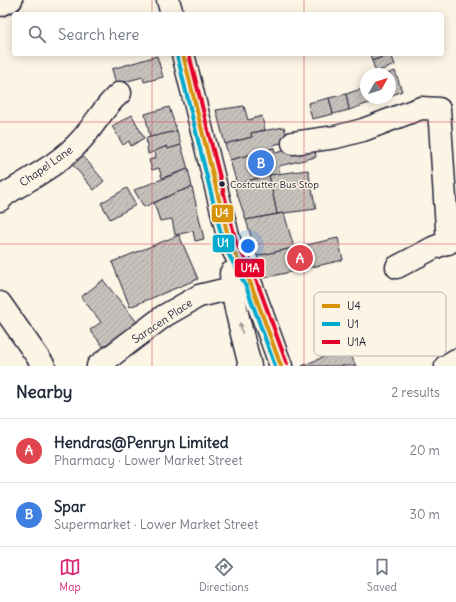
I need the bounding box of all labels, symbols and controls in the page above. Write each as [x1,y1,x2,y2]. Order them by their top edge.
search box [12,12,444,56]
icon: search [26,23,48,45]
text: Search here [58,25,139,44]
north arrow [360,68,396,104]
street label: Chapel Lane [17,143,75,189]
pin: B [248,148,274,178]
place label: Costcutter Bus Stop [230,178,319,191]
marker: Costcutter Bus Stop [217,179,227,189]
line badge: U4 [211,204,234,223]
text: U4 [215,206,230,220]
line badge: U1 [212,234,235,253]
text: U1 [217,236,229,250]
your location [238,236,258,256]
pin: A [287,243,313,273]
line badge: U1A [234,258,265,278]
text: U1A [241,261,259,275]
legend [314,292,446,356]
street label: Saracen Place [129,296,195,346]
text: U4 [347,299,361,313]
text: U1 [347,317,359,331]
one-way arrow [238,322,244,334]
text: U1A [347,335,366,349]
text: Nearby [16,381,72,403]
text: 2 results [391,384,440,401]
text: Hendras@Penryn Limited [54,433,229,452]
text: A [25,442,33,459]
text: 20 m [410,442,440,459]
text: Pharmacy · Lower Market Street [54,452,243,469]
text: Spar [54,497,86,516]
text: B [25,506,33,523]
text: 30 m [410,506,440,523]
text: Supermarket · Lower Market Street [54,516,258,533]
tab: Map [59,556,81,594]
tab: Directions [199,556,249,594]
tab: Saved [367,556,397,594]

